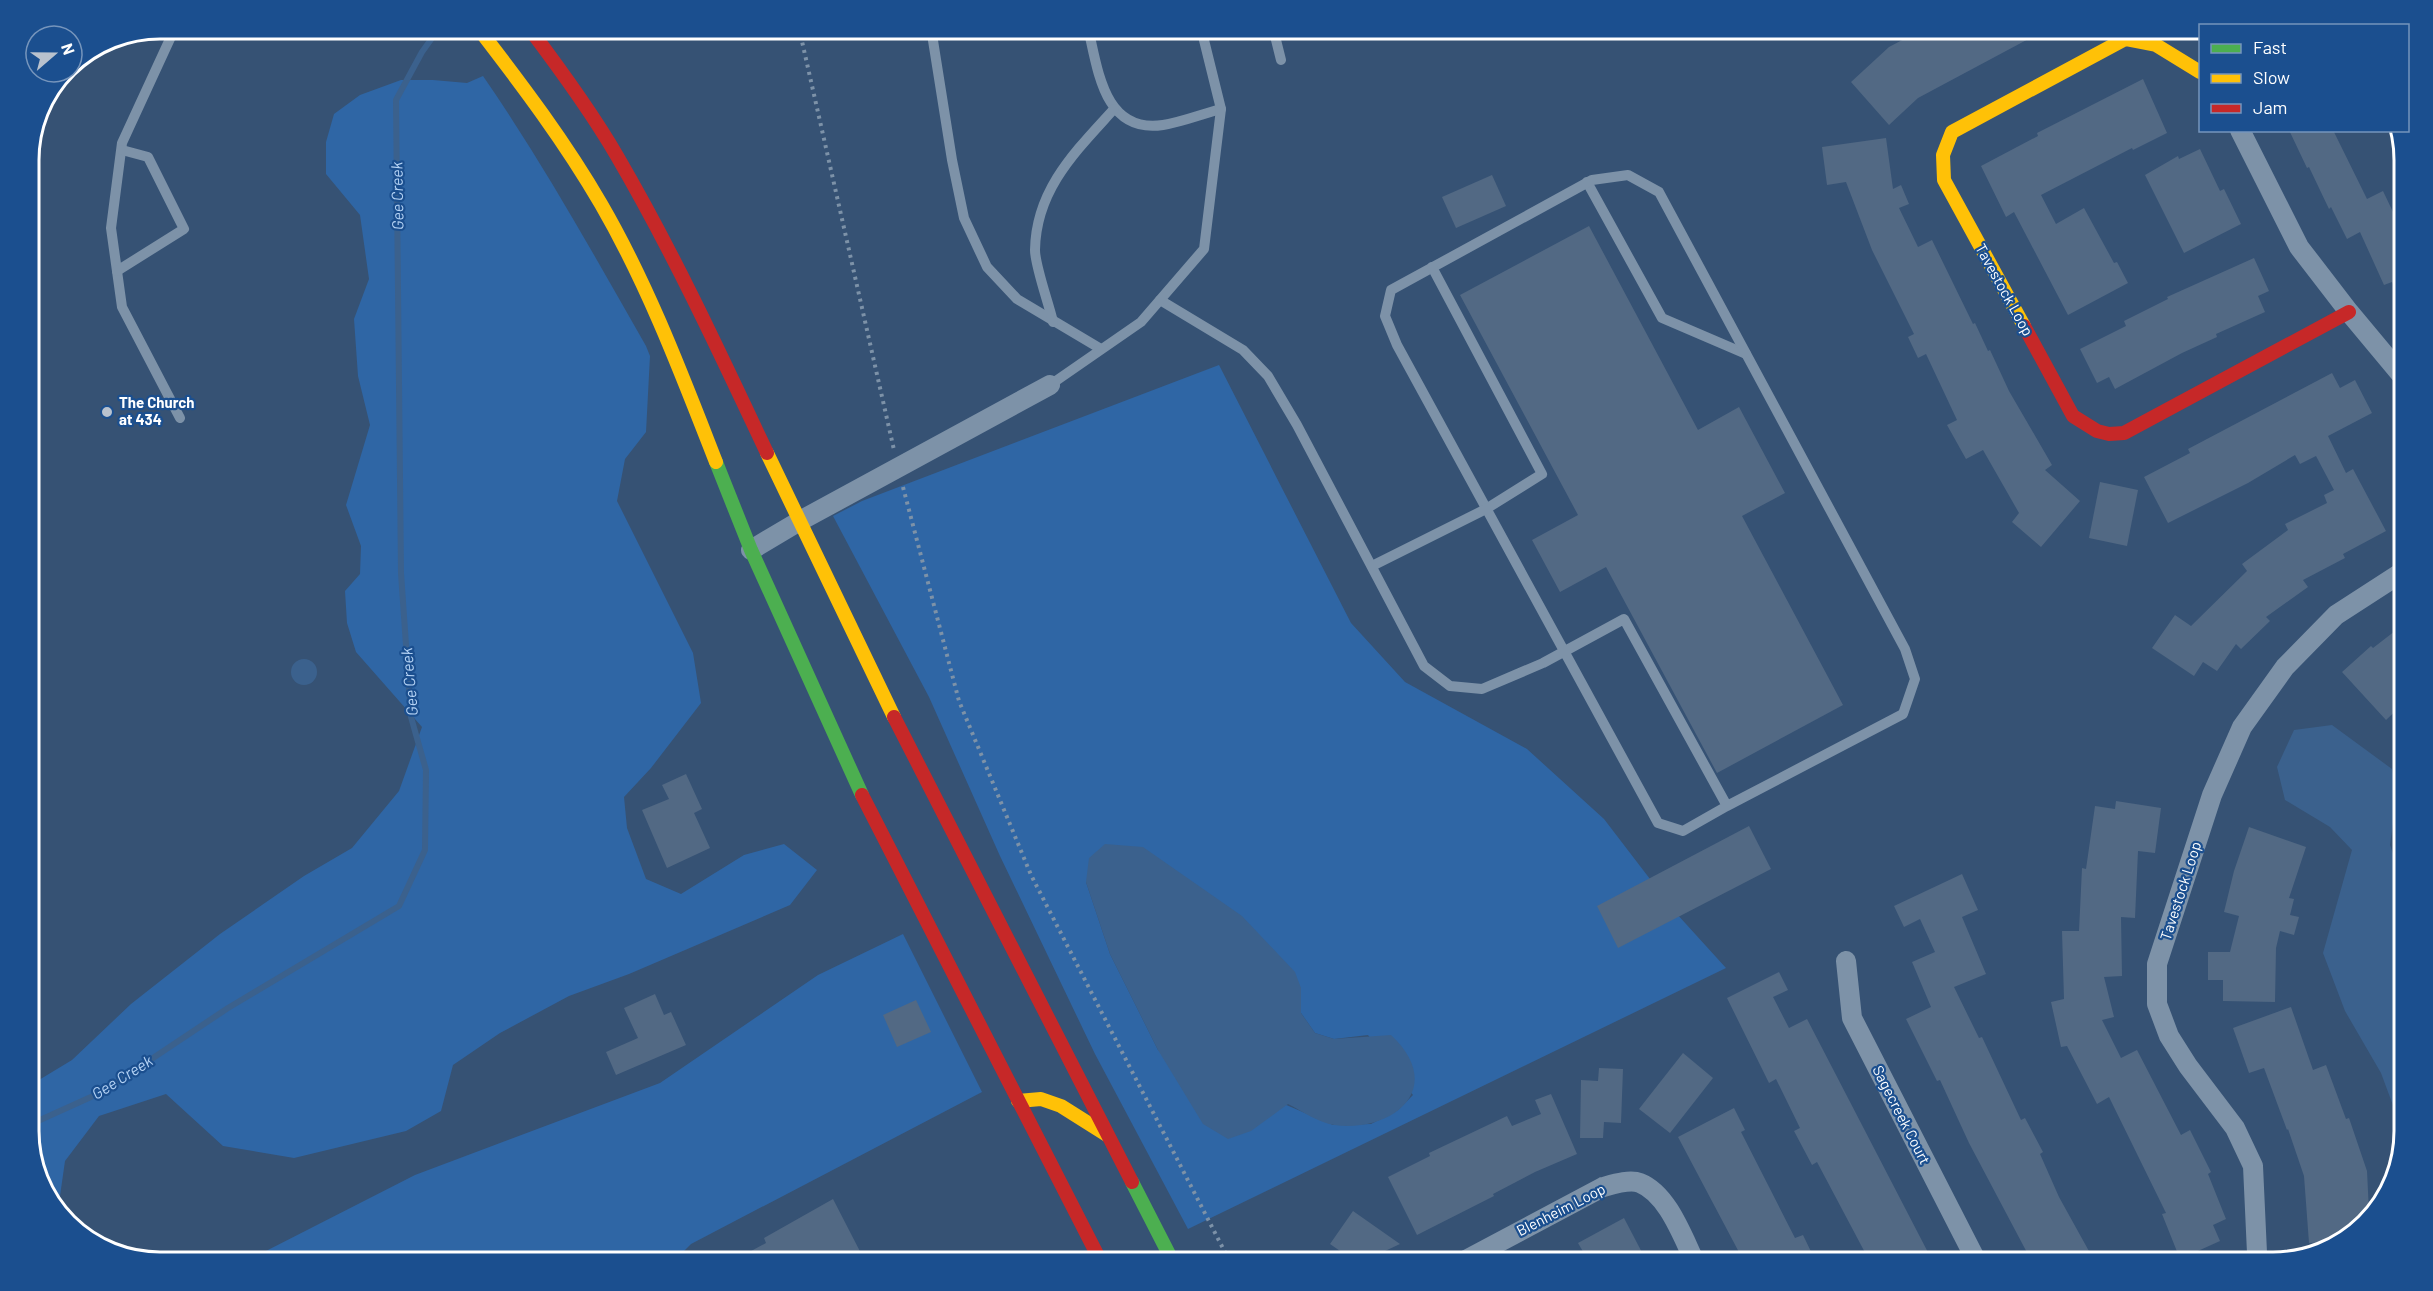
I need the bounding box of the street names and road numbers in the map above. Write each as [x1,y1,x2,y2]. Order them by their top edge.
street label: Tavestock Loop [1972,240,2038,339]
street label: Tavestock Loop [2156,839,2204,942]
street label: Sagecreek Court [1869,1062,1935,1167]
street label: Blenheim Loop [1513,1179,1608,1239]

